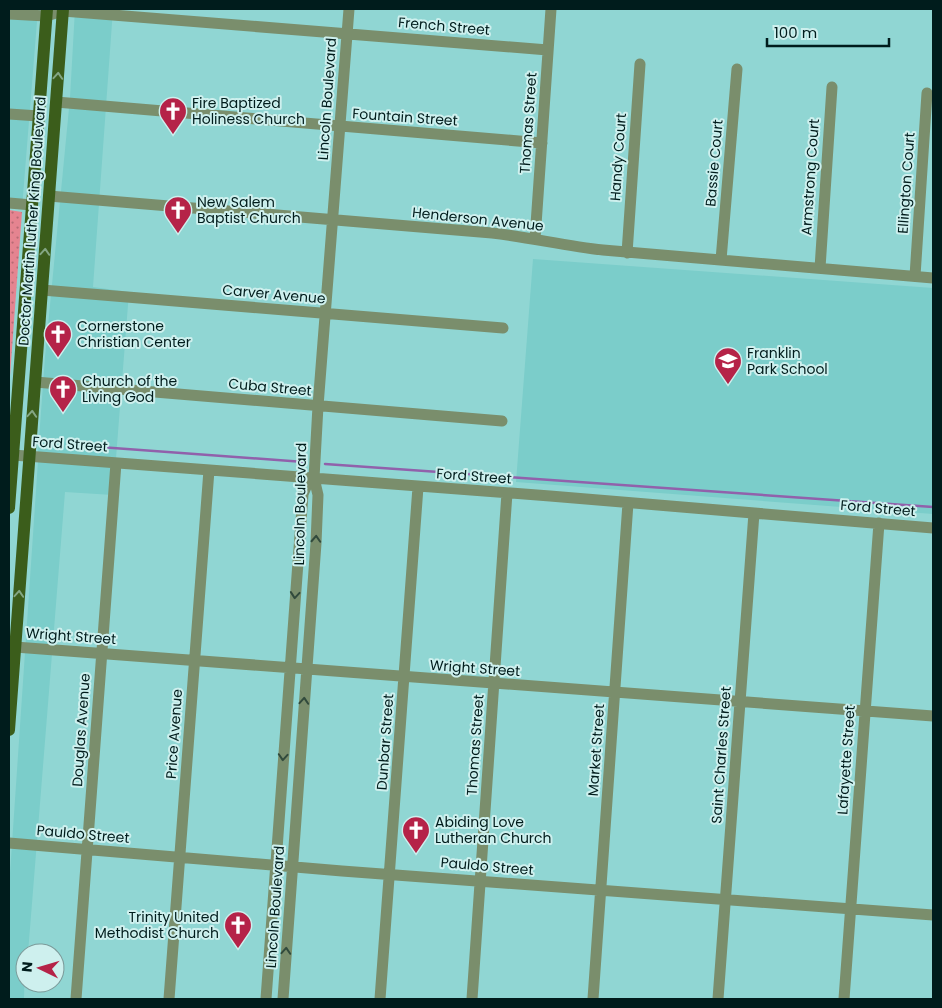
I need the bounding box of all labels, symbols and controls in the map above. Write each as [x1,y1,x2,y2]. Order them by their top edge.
street label: French Street [397,12,491,40]
scale bar [767,15,890,47]
text: 100 m [774,22,817,43]
street label: Lincoln Boulevard [313,37,341,161]
one-way arrow [53,72,64,80]
street label: Thomas Street [514,72,542,174]
place label: Fire Baptized Holiness Church [192,93,305,129]
street label: Doctor Martin Luther King Boulevard [13,96,51,346]
church icon: Fire Baptized Holiness Church [158,96,188,135]
street label: Fountain Street [352,103,458,131]
street label: Handy Court [605,112,631,202]
street label: Armstrong Court [796,118,824,236]
street label: Bassie Court [700,119,728,207]
street label: Ellington Court [892,132,920,234]
place label: New Salem Baptist Church [197,192,301,228]
church icon: New Salem Baptist Church [163,195,193,234]
street label: Henderson Avenue [411,202,545,236]
one-way arrow [39,248,50,256]
street label: Carver Avenue [222,280,327,309]
place label: Cornerstone Christian Center [77,316,191,352]
church icon: Cornerstone Christian Center [43,319,73,358]
place label: Franklin Park School [747,343,828,379]
school or university icon: Franklin Park School [713,346,743,385]
place label: Church of the Living God [82,371,178,407]
street label: Cuba Street [228,373,312,401]
church icon: Church of the Living God [48,374,78,413]
one-way arrow [27,410,38,418]
street label: Ford Street [32,431,108,457]
street label: Lincoln Boulevard [289,442,311,566]
street label: Ford Street [436,463,512,489]
street label: Ford Street [840,495,916,521]
one-way arrow [310,535,321,543]
one-way arrow [13,589,24,597]
one-way arrow [290,591,301,599]
street label: Wright Street [25,623,117,649]
street label: Wright Street [429,655,521,681]
street label: Douglas Avenue [67,672,95,787]
street label: Saint Charles Street [706,686,736,824]
street label: Price Avenue [161,688,187,780]
street label: Dunbar Street [372,693,398,791]
street label: Thomas Street [461,694,489,796]
one-way arrow [299,697,310,705]
street label: Market Street [583,703,609,797]
street label: Lafayette Street [832,705,860,815]
one-way arrow [278,753,289,761]
place label: Abiding Love Lutheran Church [435,812,552,848]
church icon: Abiding Love Lutheran Church [401,815,431,854]
street label: Pauldo Street [36,820,130,848]
street label: Lincoln Boulevard [261,845,289,969]
street label: Pauldo Street [440,852,534,880]
place label: Trinity United Methodist Church [95,907,219,943]
church icon: Trinity United Methodist Church [223,910,253,949]
north arrow [15,943,65,993]
one-way arrow [281,946,292,954]
text: N [17,961,37,973]

